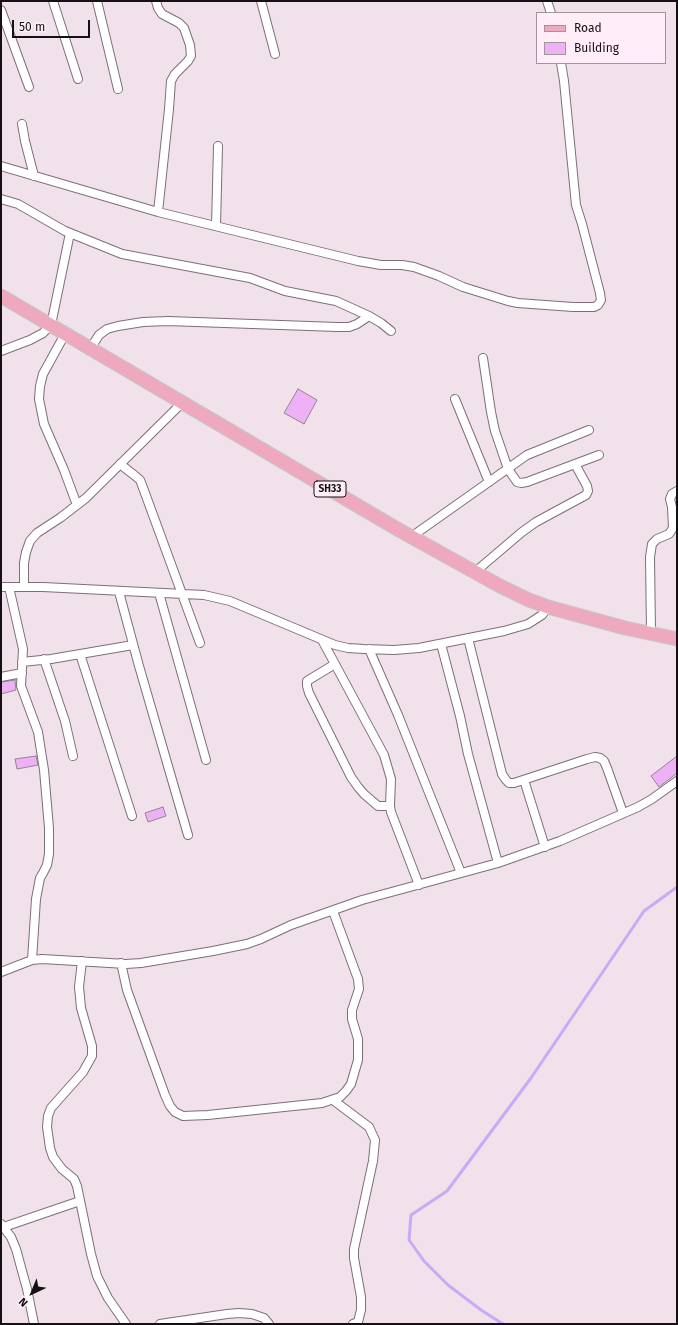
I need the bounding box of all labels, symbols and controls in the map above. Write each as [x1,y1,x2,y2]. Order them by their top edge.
scale bar [14,12,92,38]
legend [536,12,666,64]
text: 50 m [19,20,45,34]
text: Road [574,21,602,35]
text: Building [574,41,619,55]
road number: SH33 [314,481,346,497]
north arrow [12,1273,52,1313]
text: N [16,1295,30,1309]

